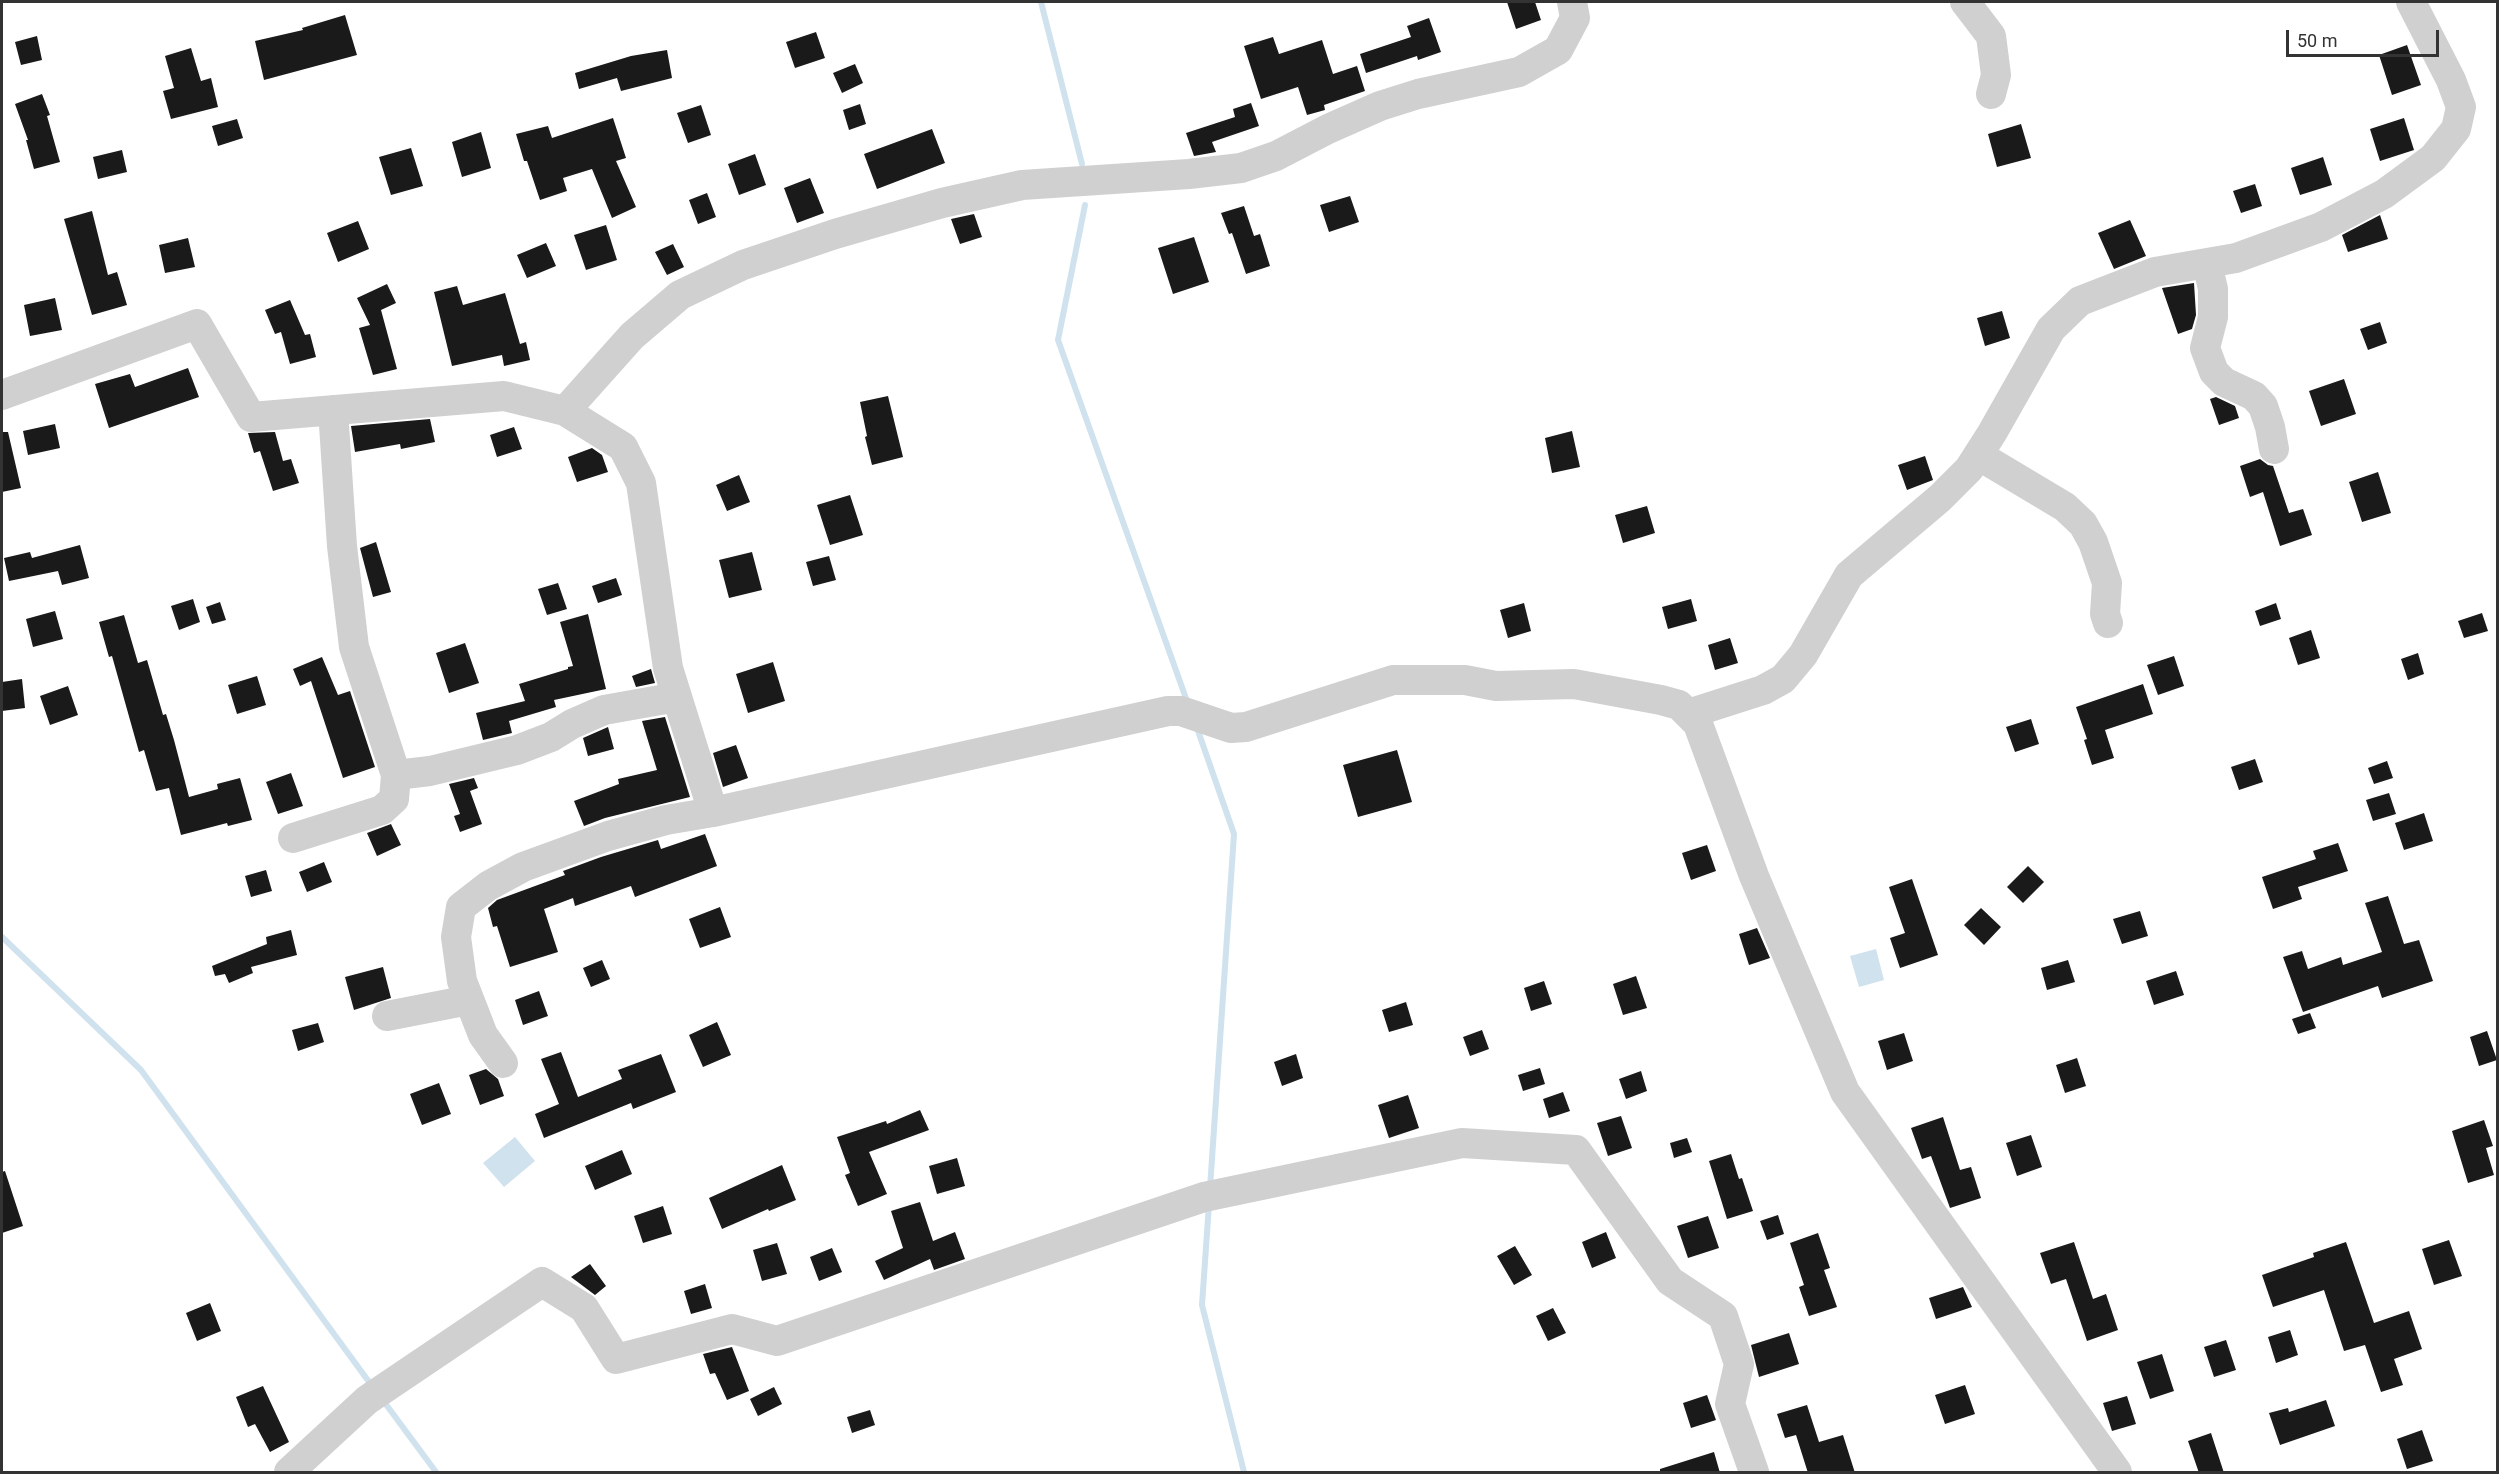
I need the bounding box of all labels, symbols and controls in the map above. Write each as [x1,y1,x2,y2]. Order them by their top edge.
scale bar [2289,18,2442,56]
text: 50 m [2297,30,2337,51]

